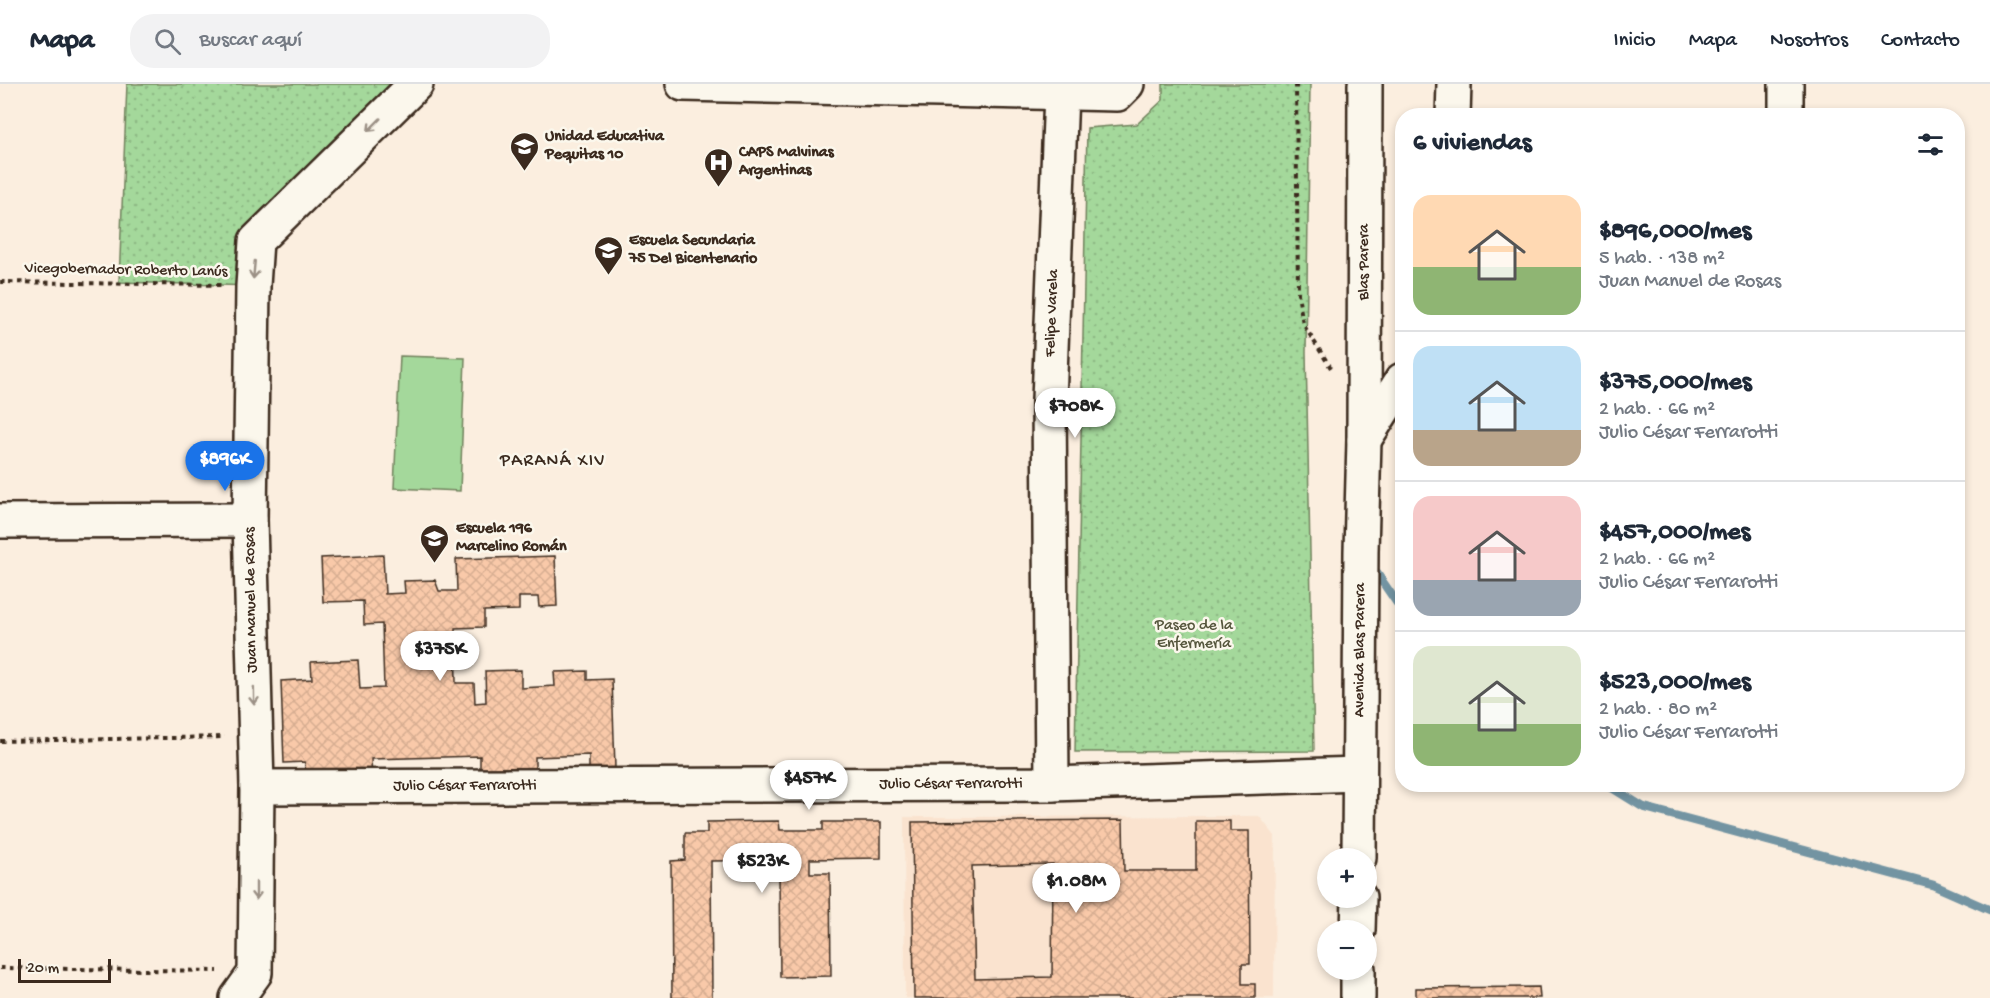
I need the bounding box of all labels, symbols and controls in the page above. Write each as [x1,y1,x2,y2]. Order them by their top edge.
search box [130,14,550,68]
text: Mapa [30,25,94,58]
icon: search [151,25,184,58]
text: Buscar aquí [199,28,302,54]
text: Inicio [1614,29,1656,54]
text: Mapa [1689,29,1737,54]
text: Nosotros [1770,29,1848,54]
text: Contacto [1881,29,1960,54]
one-way arrow [367,118,382,132]
place label: Unidad Educativa Pequitas 10 [544,128,665,165]
icon: filters [1914,128,1947,161]
text: 6 viviendas [1413,129,1532,160]
school or university icon: Unidad Educativa Pequitas 10 [508,130,540,172]
place label: CAPS Malvinas Argentinas [738,144,835,181]
hospital icon: CAPS Malvinas Argentinas [702,146,734,188]
text: $896,000/mes [1599,217,1751,248]
icon: home [1461,219,1533,291]
street label: Blas Parera [1355,223,1374,301]
place label: Escuela Secundaria 75 Del Bicentenario [628,232,758,269]
school or university icon: Escuela Secundaria 75 Del Bicentenario [592,234,624,276]
text: 5 hab. · 138 m² [1599,248,1725,271]
street label: Vicegobernador Roberto Lanús [23,260,229,282]
one-way arrow [248,260,259,280]
street label: Felipe Varela [1041,268,1064,358]
text: Juan Manuel de Rosas [1599,271,1781,294]
text: $375,000/mes [1599,368,1752,399]
icon: home [1461,370,1533,442]
pin: $708K [1033,388,1117,439]
text: $708K [1049,396,1101,419]
text: 2 hab. · 66 m² [1599,399,1715,422]
text: Julio César Ferrarotti [1599,422,1778,445]
pin: $896K [183,441,267,492]
text: $896K [199,449,251,472]
district label: PARANÁ XIV [499,450,606,472]
text: $457,000/mes [1599,518,1750,549]
place label: Escuela 196 Marcelino Román [456,520,567,557]
icon: home [1461,520,1533,592]
school or university icon: Escuela 196 Marcelino Román [419,522,451,564]
street label: Juan Manuel de Rosas [241,526,263,673]
text: 2 hab. · 66 m² [1599,549,1715,572]
text: Julio César Ferrarotti [1599,572,1778,595]
street label: Avenida Blas Parera [1350,582,1370,717]
park label: Paseo de la Enfermería [1154,617,1234,654]
pin: $375K [398,631,482,682]
text: $375K [414,639,466,662]
text: $523,000/mes [1599,668,1751,699]
icon: home [1461,670,1533,742]
one-way arrow [249,686,260,706]
text: 2 hab. · 80 m² [1599,699,1717,722]
text: Julio César Ferrarotti [1599,722,1778,745]
pin: $457K [767,760,851,811]
text: $457K [784,768,834,791]
street label: Julio César Ferrarotti [879,775,1023,794]
street label: Julio César Ferrarotti [393,776,537,796]
pin: $523K [720,843,804,894]
map controls [1317,848,1377,980]
button: + [1317,848,1377,908]
text: $523K [737,851,787,874]
pin: $1.08M [1027,863,1125,914]
text: $1.08M [1046,871,1106,894]
one-way arrow [250,881,262,901]
button: − [1317,920,1377,980]
scale bar [18,956,111,984]
text: 20 m [27,960,59,979]

